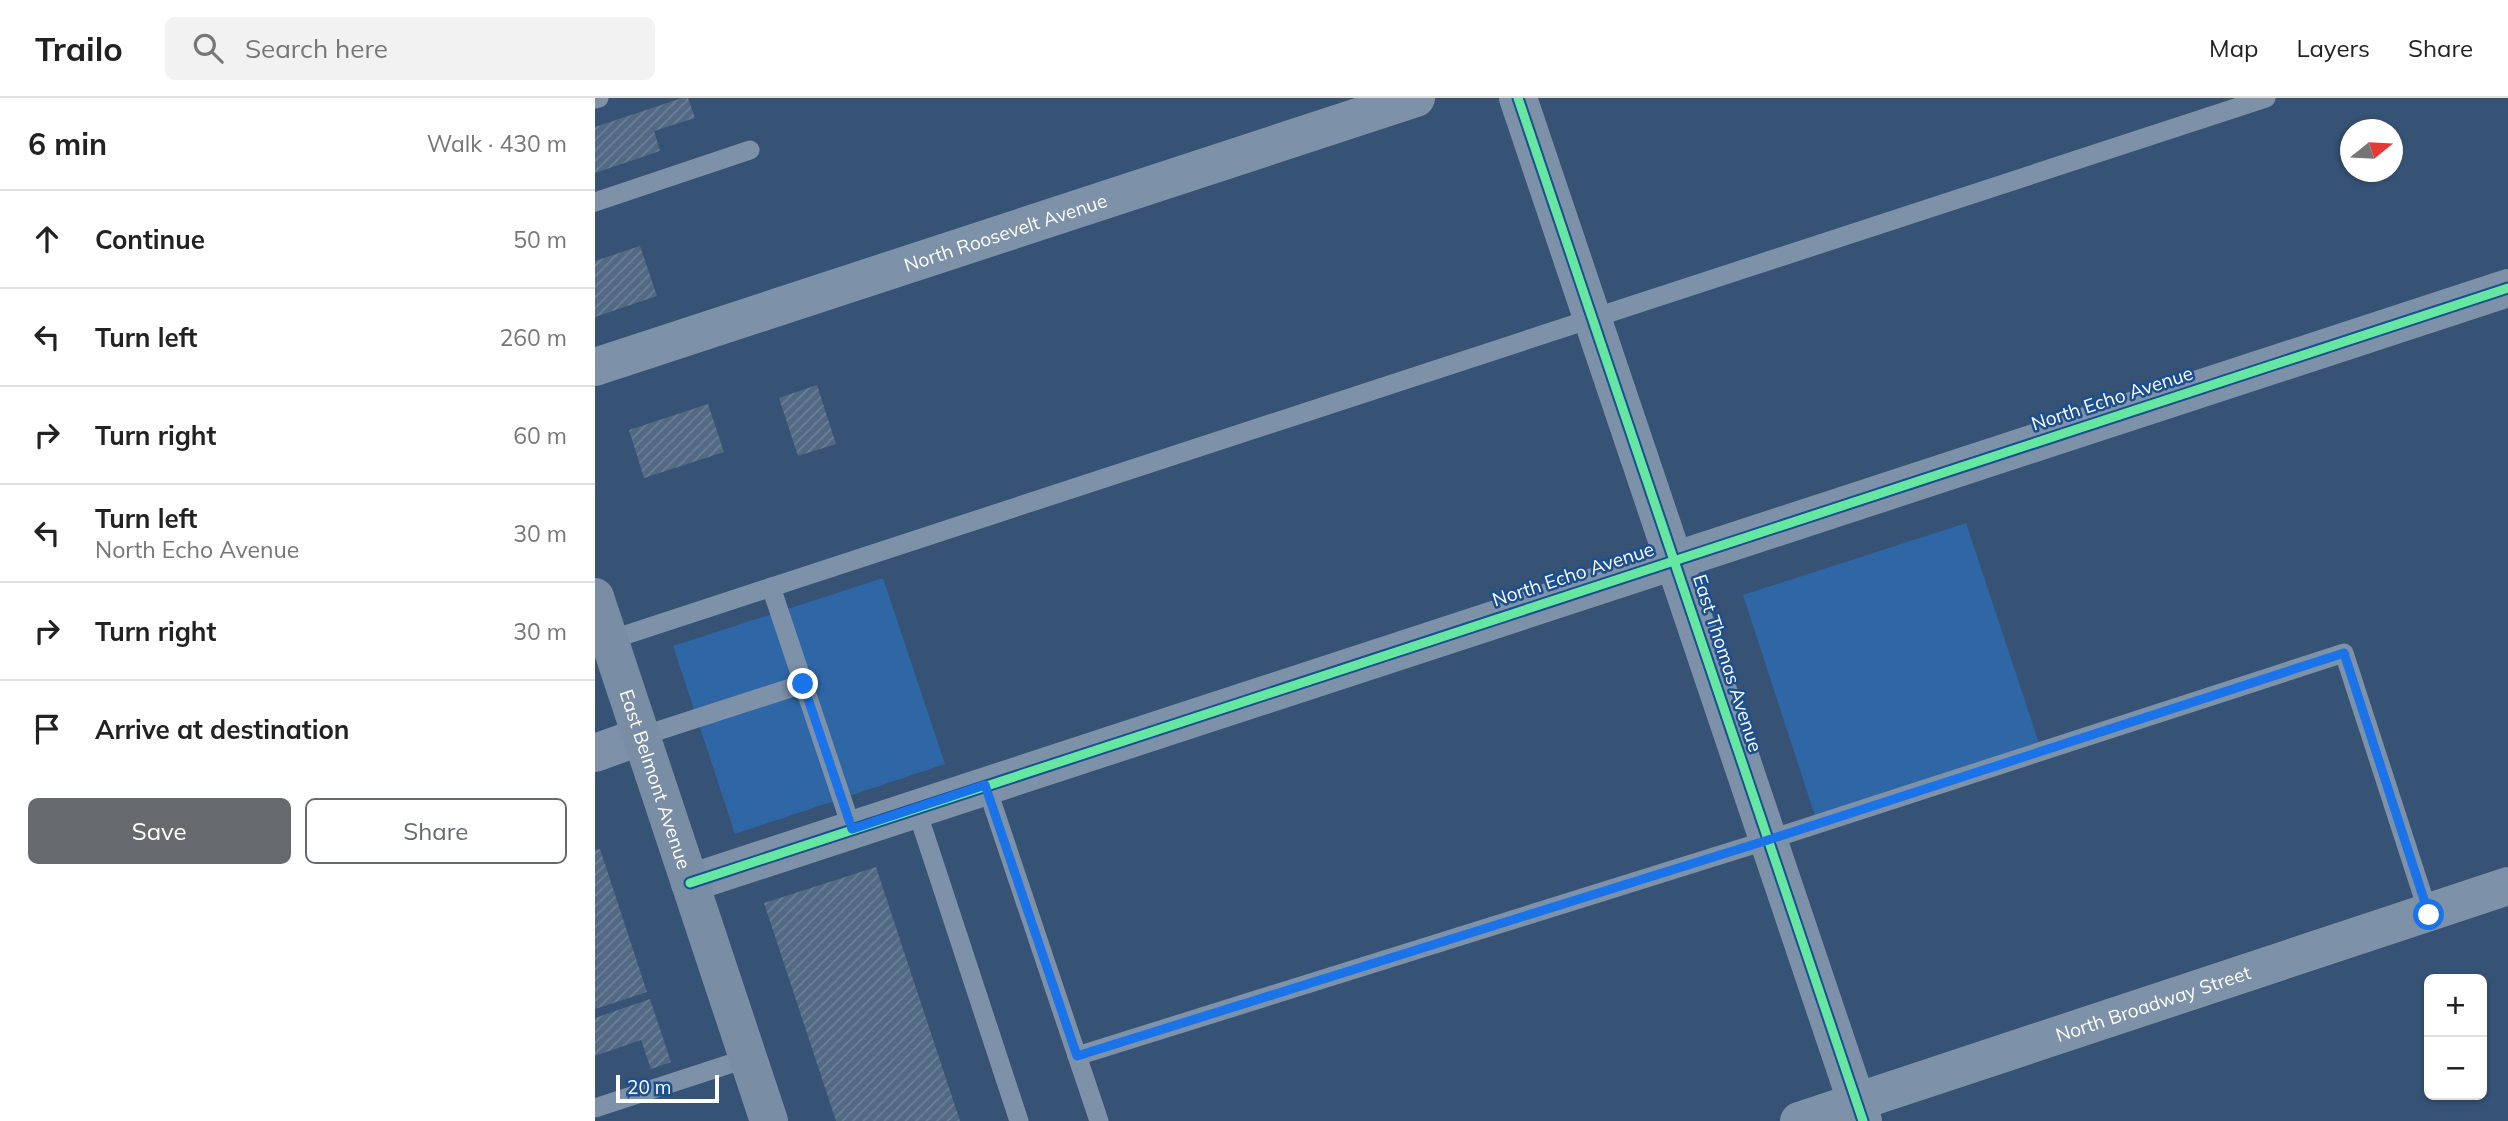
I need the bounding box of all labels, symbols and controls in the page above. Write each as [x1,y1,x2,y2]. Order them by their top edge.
search box [165,17,655,80]
text: Trailo [35,28,123,69]
icon: search [189,29,227,67]
text: Search here [245,32,388,65]
text: Map [2209,33,2258,63]
text: Layers [2296,33,2370,63]
text: Share [2408,33,2473,63]
north arrow [2340,119,2403,182]
text: 6 min [28,125,107,163]
text: Walk · 430 m [427,129,567,158]
street label: North Roosevelt Avenue [901,188,1110,277]
icon: ahead [28,220,66,258]
text: Continue [95,223,205,256]
text: 50 m [513,225,567,254]
icon: left [28,318,66,356]
text: Turn left [95,321,197,354]
text: 260 m [499,323,567,352]
street label: North Echo Avenue [2028,361,2196,435]
icon: right [28,416,66,454]
text: Turn right [95,419,216,452]
text: 60 m [513,421,567,450]
text: Turn left [95,502,197,535]
icon: left [28,514,66,552]
text: 30 m [513,519,567,548]
text: North Echo Avenue [95,535,299,564]
street label: North Echo Avenue [1489,537,1657,611]
street label: East Thomas Avenue [1688,571,1768,755]
icon: right [28,612,66,650]
text: Turn right [95,615,216,648]
text: 30 m [513,617,567,646]
route end [787,668,818,699]
street label: East Belmont Avenue [615,686,696,872]
icon: arrive [28,710,66,748]
text: Arrive at destination [95,713,350,746]
button: Save [28,798,291,864]
button: Share [305,798,567,864]
route start [2413,899,2444,930]
street label: North Broadway Street [2053,960,2254,1047]
map controls [2424,974,2487,1100]
button: + [2424,974,2487,1037]
button: − [2424,1037,2487,1100]
scale bar [616,1072,719,1104]
text: 20 m [627,1075,671,1099]

